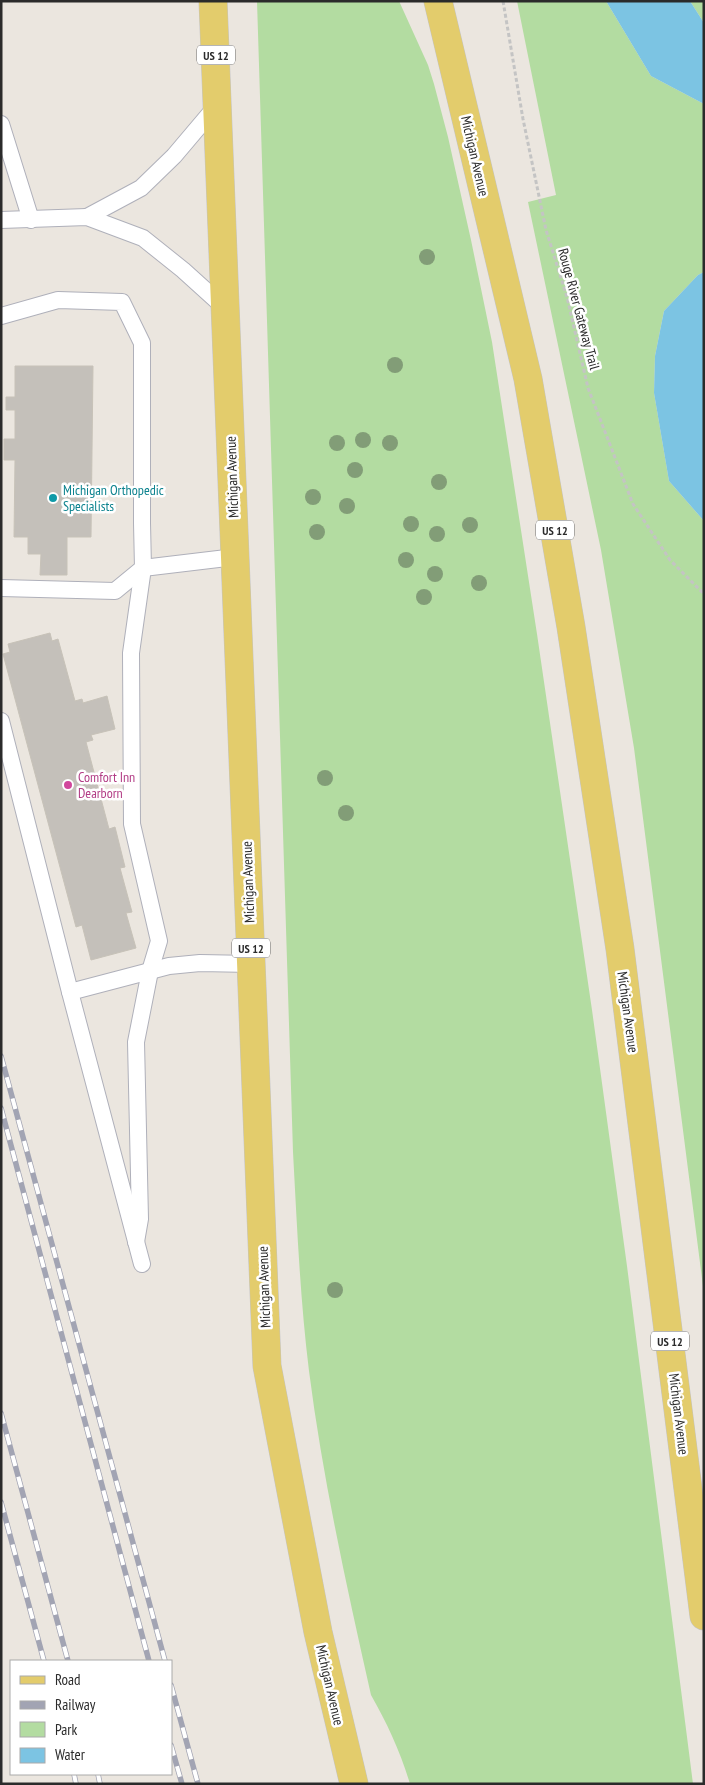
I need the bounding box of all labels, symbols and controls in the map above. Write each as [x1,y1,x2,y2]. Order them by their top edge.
road number: US 12 [197,46,235,64]
street label: Michigan Avenue [457,114,493,198]
street label: Rouge River Gateway Trail [554,246,604,372]
street label: Michigan Avenue [222,436,242,518]
place label: Michigan Orthopedic Specialists [63,481,164,515]
marker: Michigan Orthopedic Specialists [47,492,59,504]
road number: US 12 [536,520,574,540]
place label: Comfort Inn Dearborn [78,768,135,802]
marker: Comfort Inn Dearborn [62,779,74,791]
street label: Michigan Avenue [238,841,258,923]
road number: US 12 [232,938,270,958]
street label: Michigan Avenue [613,970,643,1054]
street label: Michigan Avenue [254,1246,274,1328]
road number: US 12 [651,1332,689,1350]
street label: Michigan Avenue [665,1372,693,1456]
street label: Michigan Avenue [312,1643,348,1727]
legend [10,1660,172,1775]
text: Road [55,1670,81,1689]
text: Railway [55,1695,96,1714]
text: Park [55,1720,77,1739]
text: Water [55,1745,86,1764]

